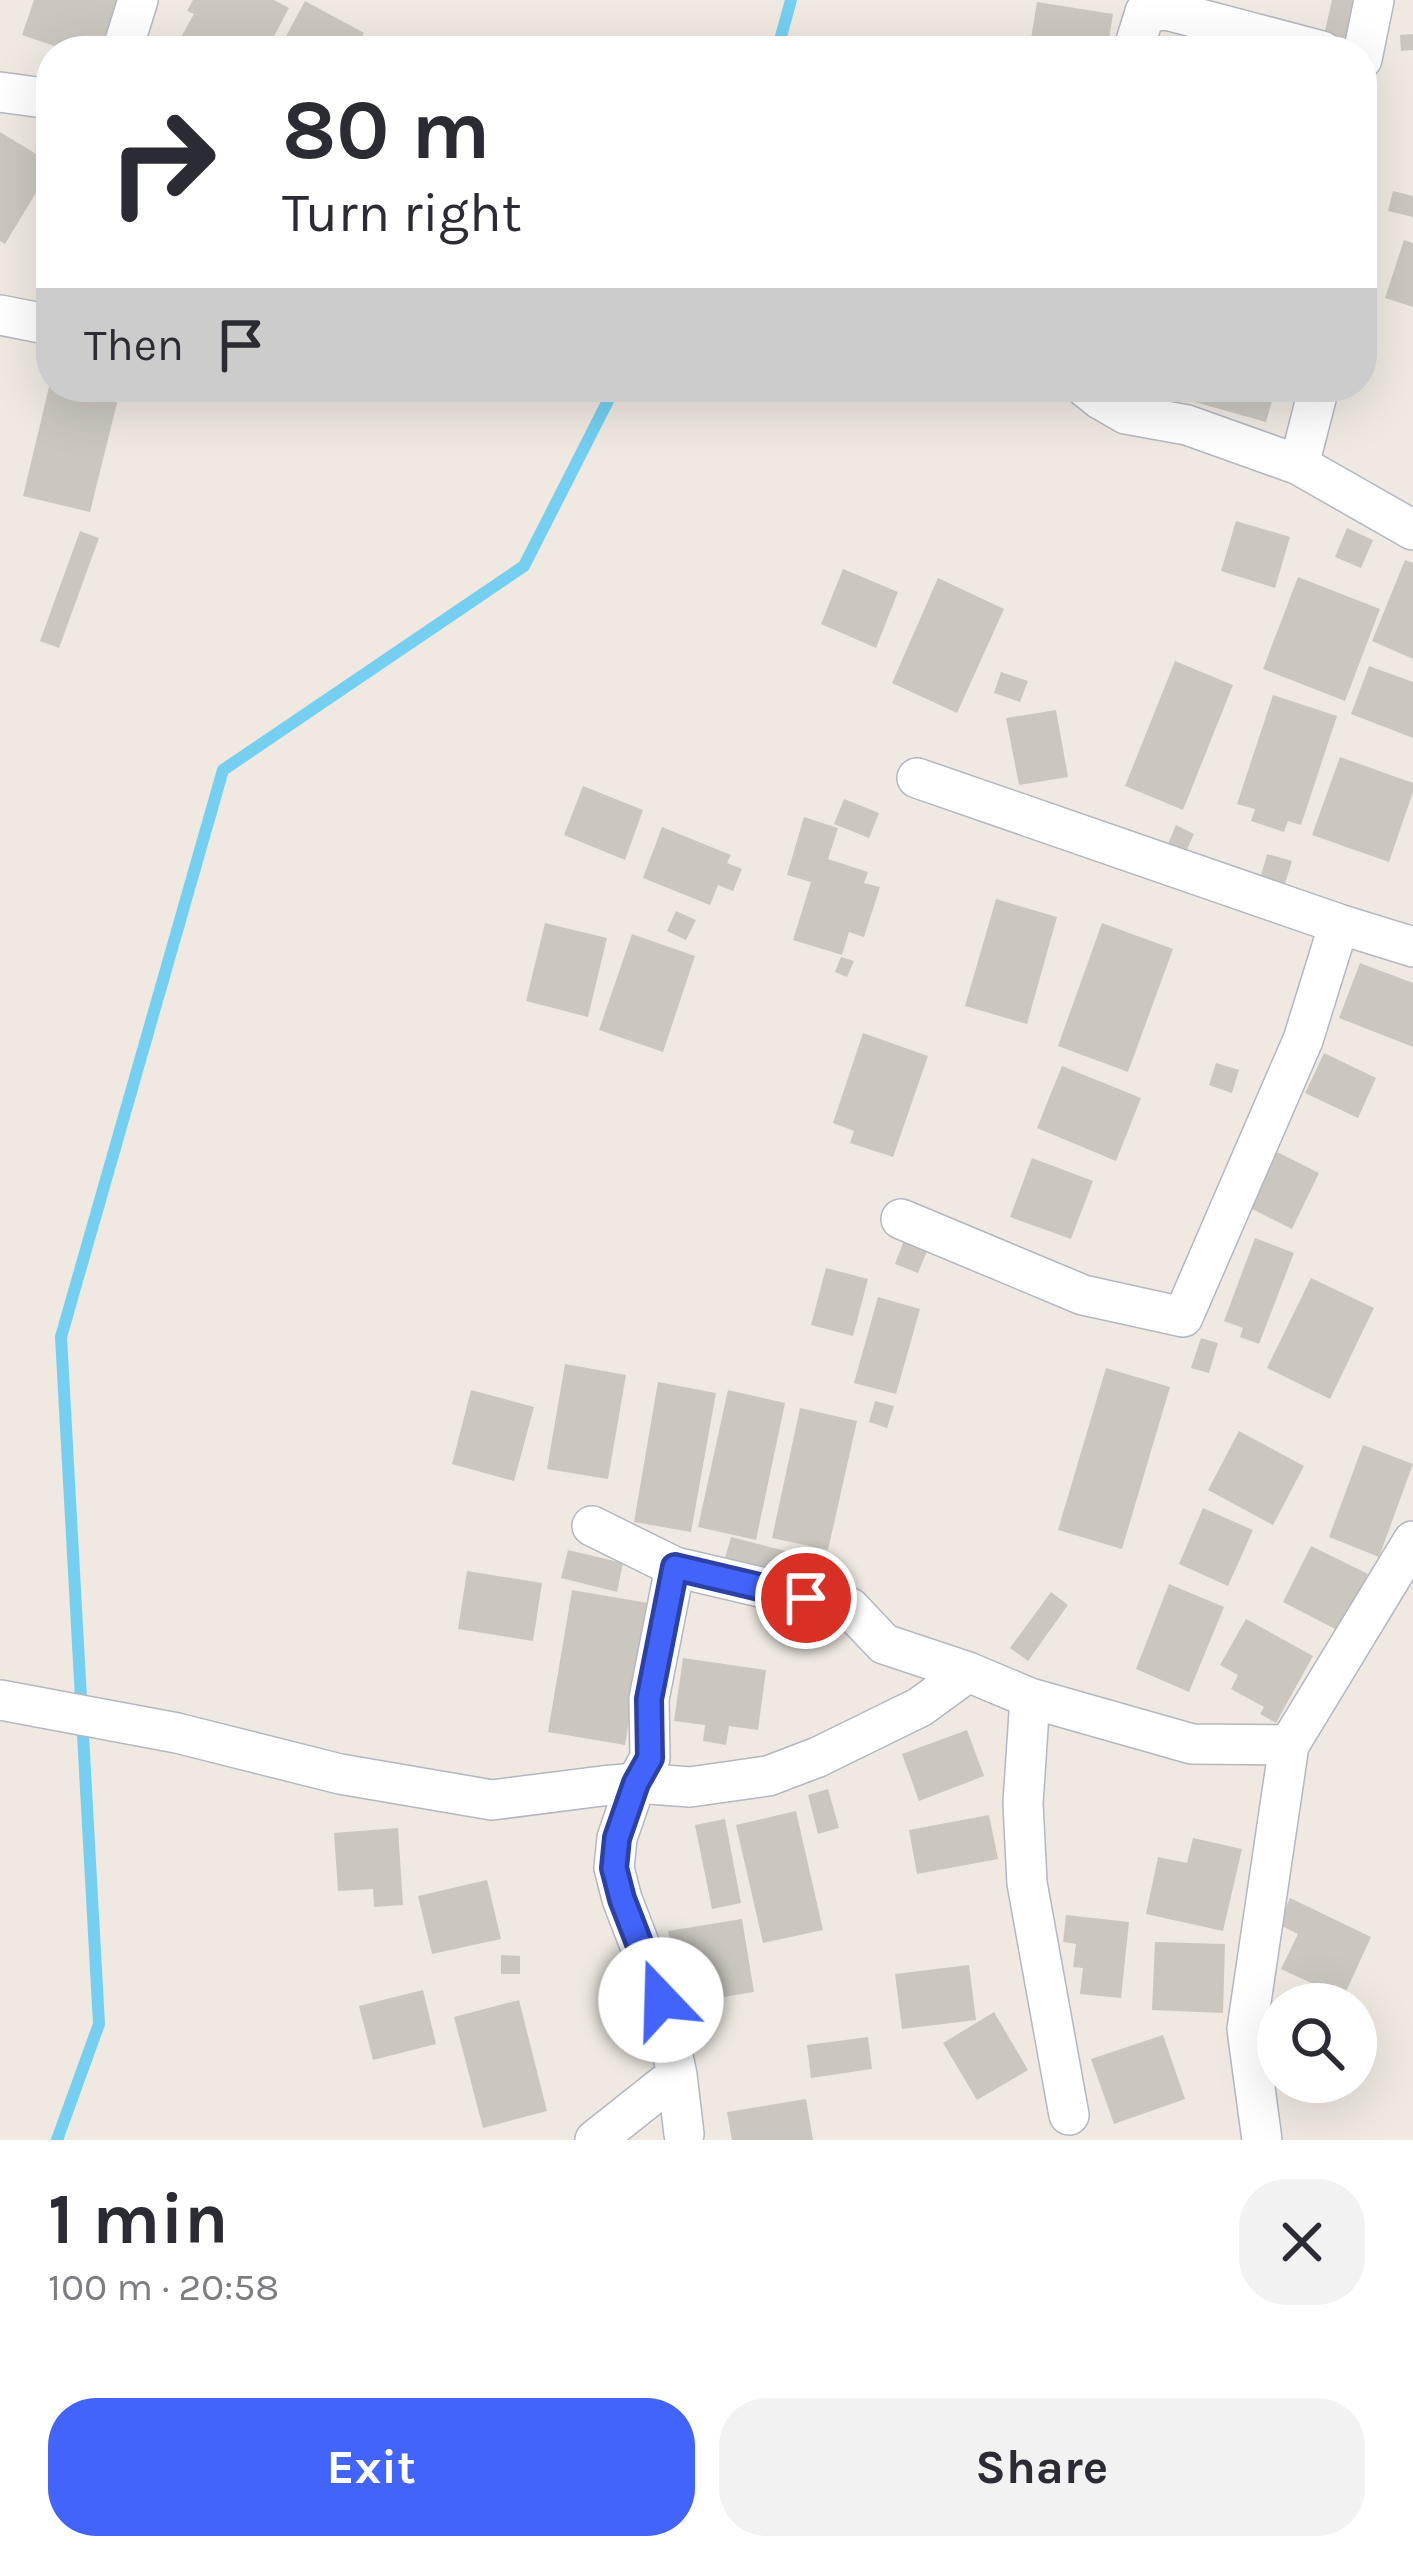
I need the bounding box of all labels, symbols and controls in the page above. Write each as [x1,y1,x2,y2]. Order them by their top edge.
text: 80 m [282,81,490,179]
icon: right [84,84,240,240]
text: Turn right [282,181,522,245]
icon: arrive [208,312,274,378]
text: Then [84,319,184,371]
pin [755,1547,857,1649]
icon: arrive [773,1565,839,1631]
position arrow [598,1937,724,2063]
map controls [1257,1983,1377,2103]
button: search [1257,1983,1377,2103]
text: 1 min [48,2177,229,2261]
button: close [1239,2179,1365,2305]
text: 100 m · 20:58 [48,2264,279,2310]
button: Exit [48,2398,695,2536]
button: Share [719,2398,1365,2536]

